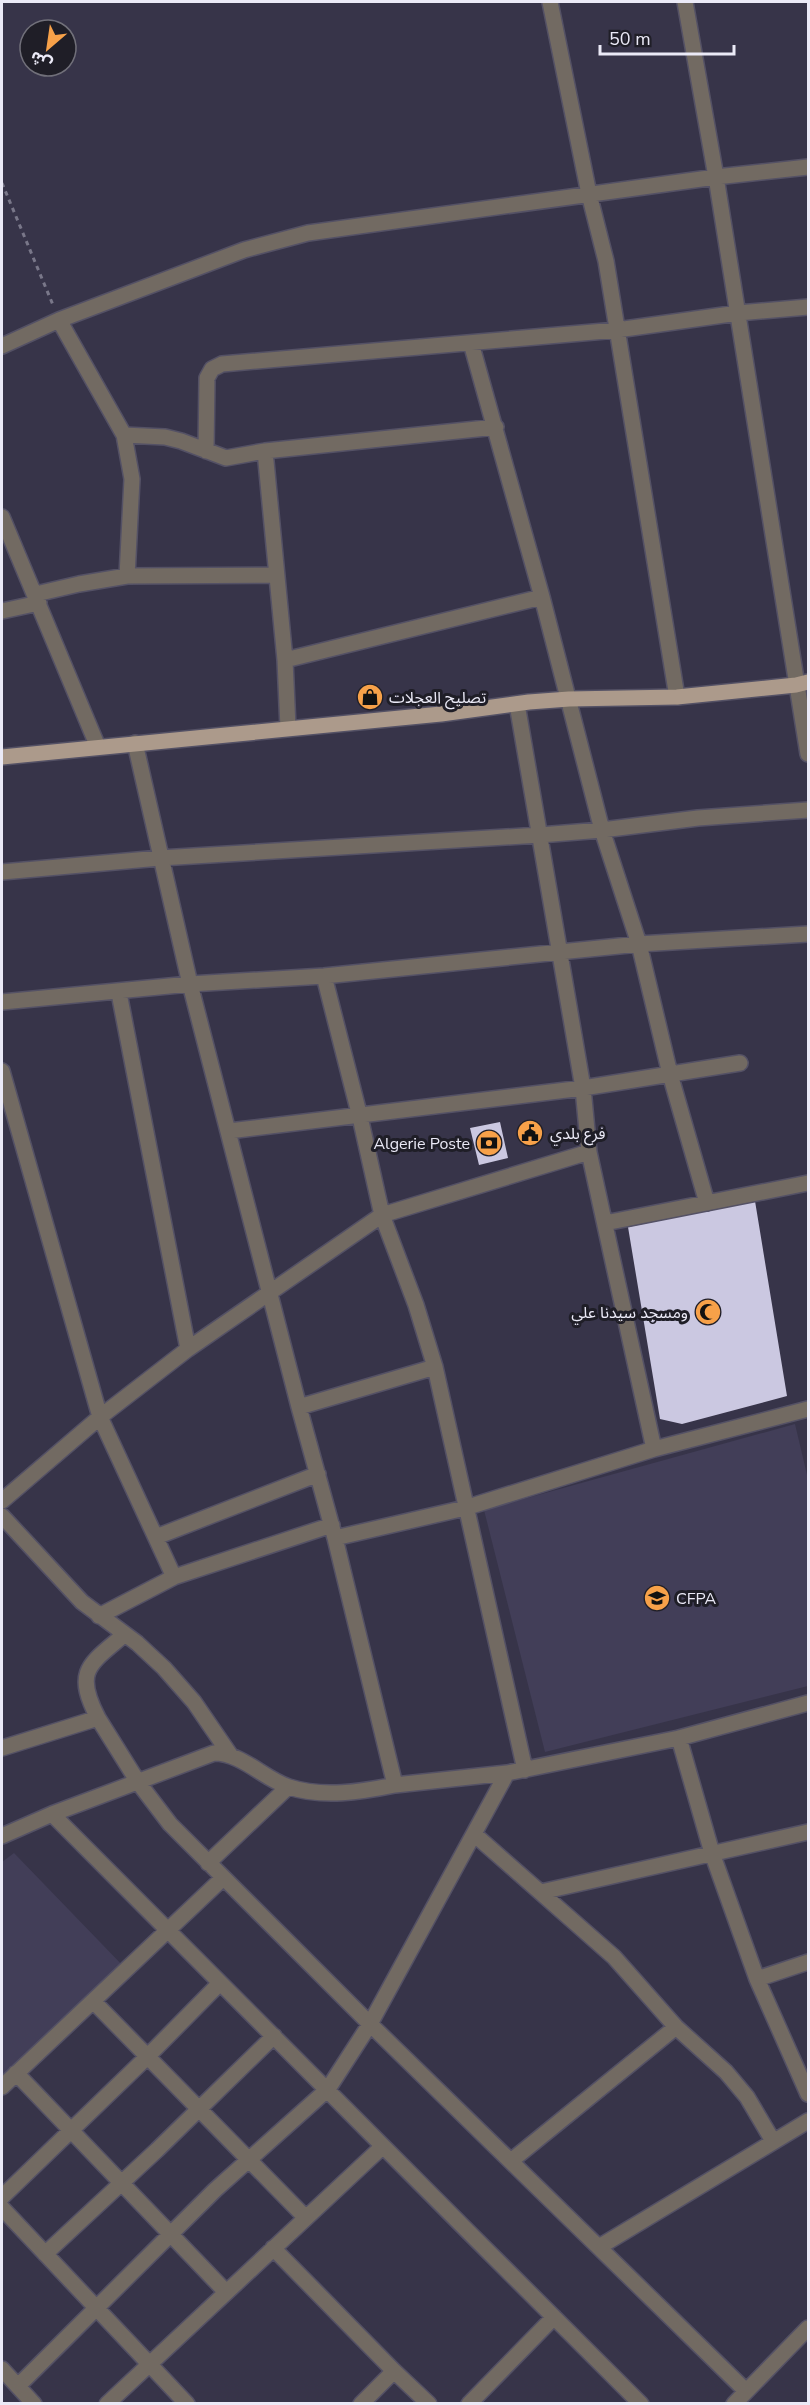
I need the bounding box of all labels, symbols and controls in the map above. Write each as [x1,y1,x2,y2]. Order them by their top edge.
north arrow [18,18,78,78]
scale bar [600,18,734,56]
text: 50 m [609,27,651,51]
text: ش [26,45,56,75]
shop icon: تصليح العجلات [355,682,385,712]
place label: تصليح العجلات [389,687,486,710]
public building icon: فرع بلدي [515,1118,545,1148]
place label: فرع بلدي [550,1123,606,1146]
bank icon: Algerie Poste [474,1128,504,1158]
place label: Algerie Poste [373,1133,470,1155]
mosque icon: ومسجد سيدنا علي [693,1297,723,1327]
place label: ومسجد سيدنا علي [571,1302,688,1325]
school or university icon: CFPA [642,1583,672,1613]
place label: CFPA [676,1588,717,1610]

